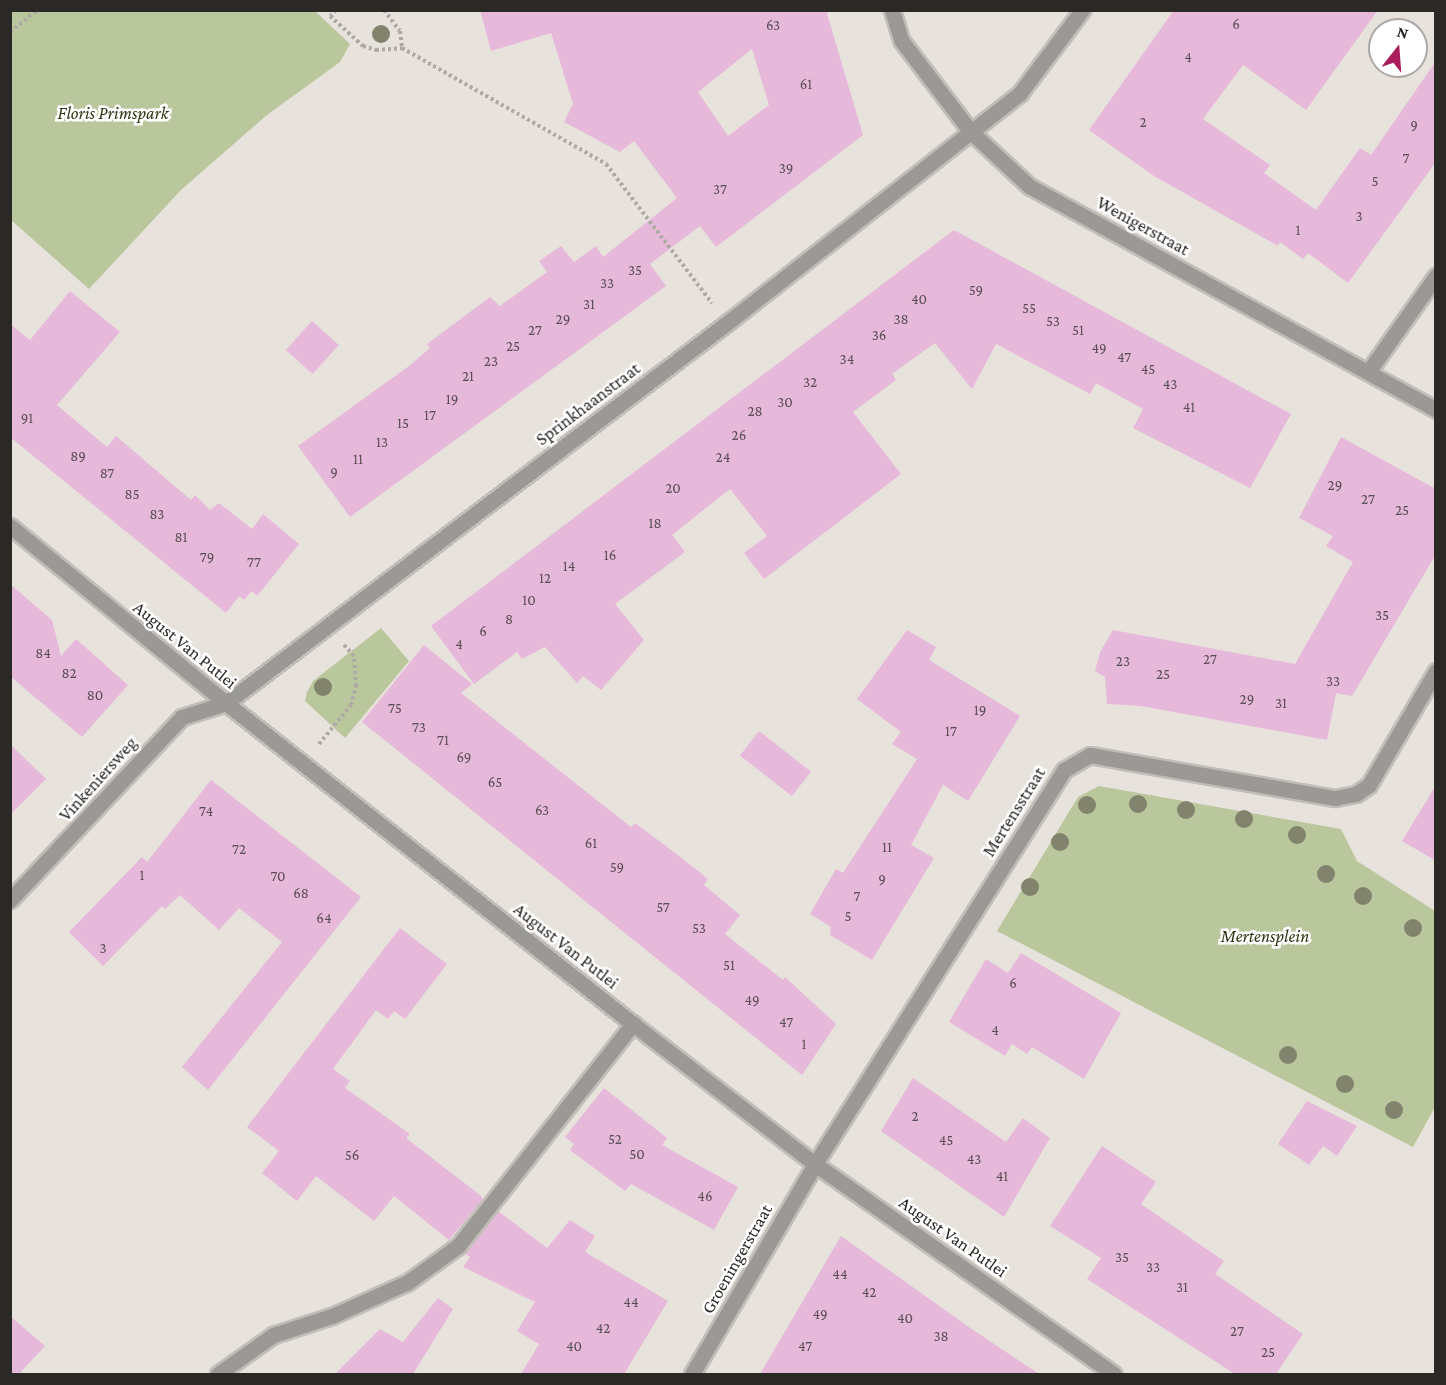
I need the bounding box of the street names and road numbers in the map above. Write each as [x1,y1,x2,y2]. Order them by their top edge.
street label: Wenigerstraat [1093,192,1193,260]
street label: Sprinkhaanstraat [532,358,644,450]
street label: August Van Putlei [129,597,241,693]
street label: Vinkeniersweg [55,732,141,826]
street label: Mertensstraat [978,763,1050,861]
street label: August Van Putlei [509,898,623,994]
street label: August Van Putlei [895,1192,1011,1282]
street label: Groeningerstraat [697,1200,777,1318]

